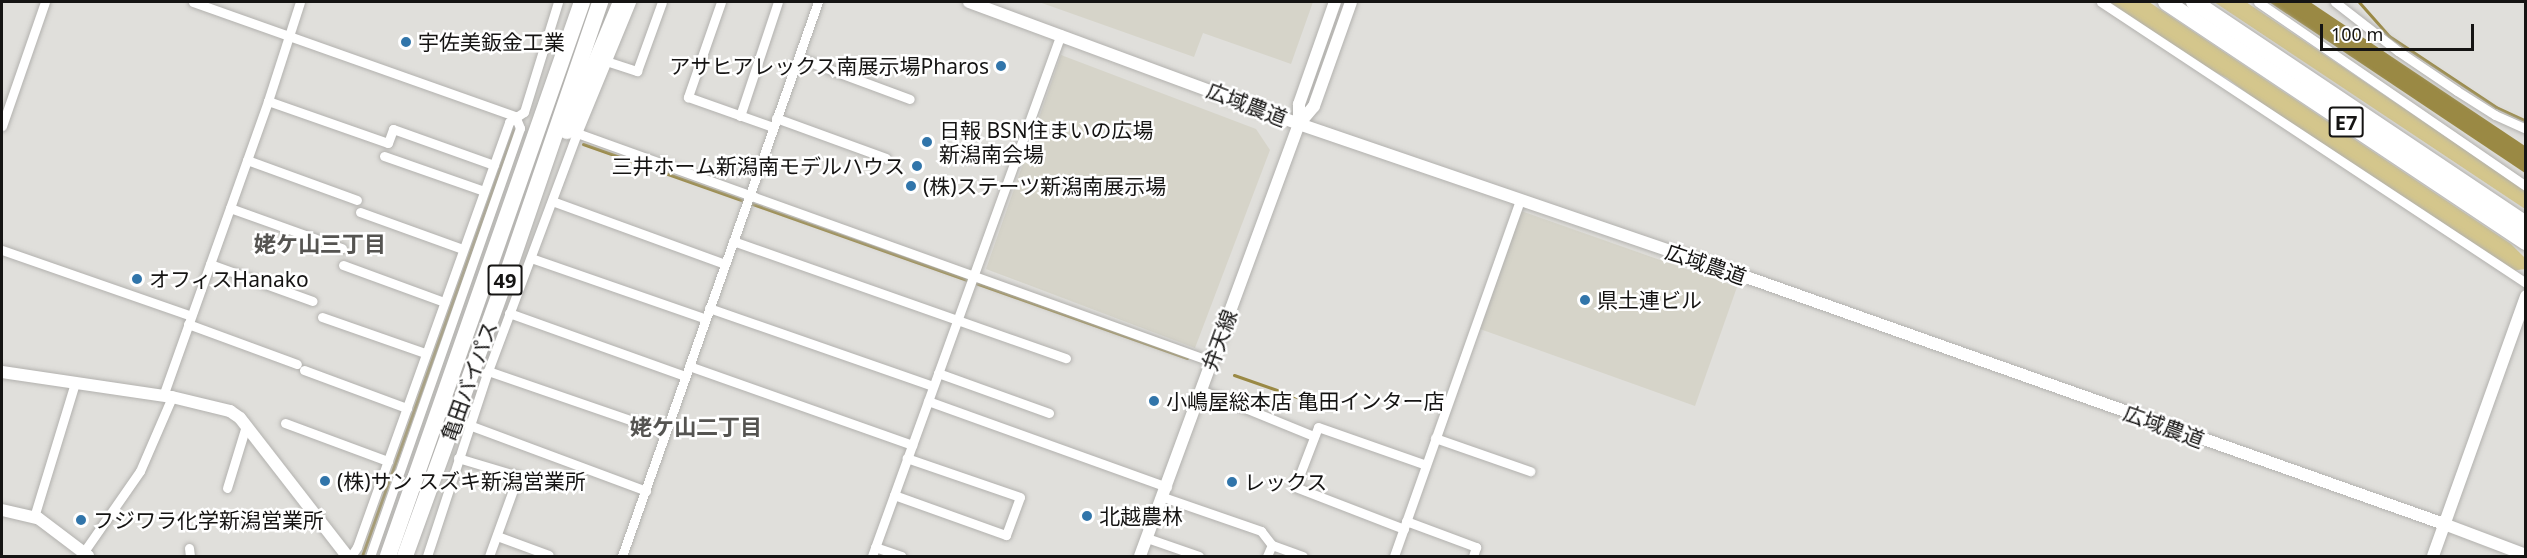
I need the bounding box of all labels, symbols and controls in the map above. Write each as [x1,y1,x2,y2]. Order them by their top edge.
scale bar [2323,12,2478,50]
text: 100 m [2331,22,2383,46]
place label: 宇佐美鈑金工業 [418,29,565,55]
marker: 宇佐美鈑金工業 [399,35,413,49]
place label: アサヒアレックス南展示場Pharos [669,53,989,79]
marker: アサヒアレックス南展示場Pharos [994,59,1008,73]
street label: 広域農道 [1203,77,1291,131]
road number: E7 [2328,105,2364,139]
place label: 日報 BSN住まいの広場 新潟南会場 [939,117,1154,167]
marker: 日報 BSN住まいの広場 新潟南会場 [920,135,934,149]
place label: 三井ホーム新潟南モデルハウス [611,153,905,179]
marker: 三井ホーム新潟南モデルハウス [910,159,924,173]
place label: (株)ステーツ新潟南展示場 [923,173,1167,199]
marker: (株)ステーツ新潟南展示場 [904,179,918,193]
district label: 姥ケ山三丁目 [254,231,386,257]
street label: 広域農道 [1662,238,1750,290]
road number: 49 [487,263,523,297]
place label: オフィスHanako [149,266,309,292]
marker: オフィスHanako [130,272,144,286]
place label: 県土連ビル [1597,287,1702,313]
marker: 県土連ビル [1578,293,1592,307]
street label: 弁天線 [1196,306,1242,374]
street label: 亀田バイパス [436,317,502,445]
place label: 小嶋屋総本店 亀田インター店 [1166,388,1444,414]
marker: 小嶋屋総本店 亀田インター店 [1147,394,1161,408]
street label: 広域農道 [2120,400,2208,452]
district label: 姥ケ山二丁目 [630,414,762,440]
place label: (株)サン スズキ新潟営業所 [337,468,586,494]
place label: レックス [1244,469,1328,495]
marker: (株)サン スズキ新潟営業所 [318,474,332,488]
marker: レックス [1225,475,1239,489]
place label: 北越農林 [1099,503,1183,529]
place label: フジワラ化学新潟営業所 [93,507,324,533]
marker: 北越農林 [1080,509,1094,523]
marker: フジワラ化学新潟営業所 [74,513,88,527]

